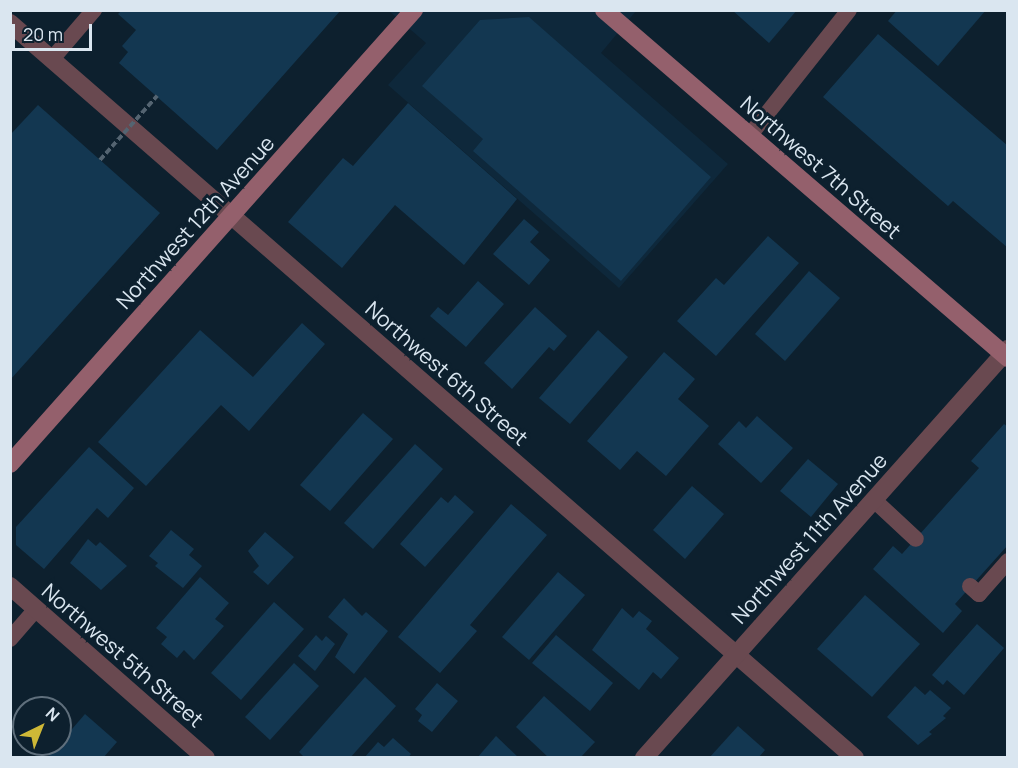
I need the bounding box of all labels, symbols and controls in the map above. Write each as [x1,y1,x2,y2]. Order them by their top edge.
scale bar [15,12,94,50]
text: 20 m [23,22,63,46]
street label: Northwest 7th Street [736,91,906,243]
street label: Northwest 12th Avenue [111,130,279,314]
street label: Northwest 6th Street [361,296,533,450]
street label: Northwest 11th Avenue [726,448,892,628]
street label: Northwest 5th Street [37,578,209,732]
north arrow [12,696,72,756]

